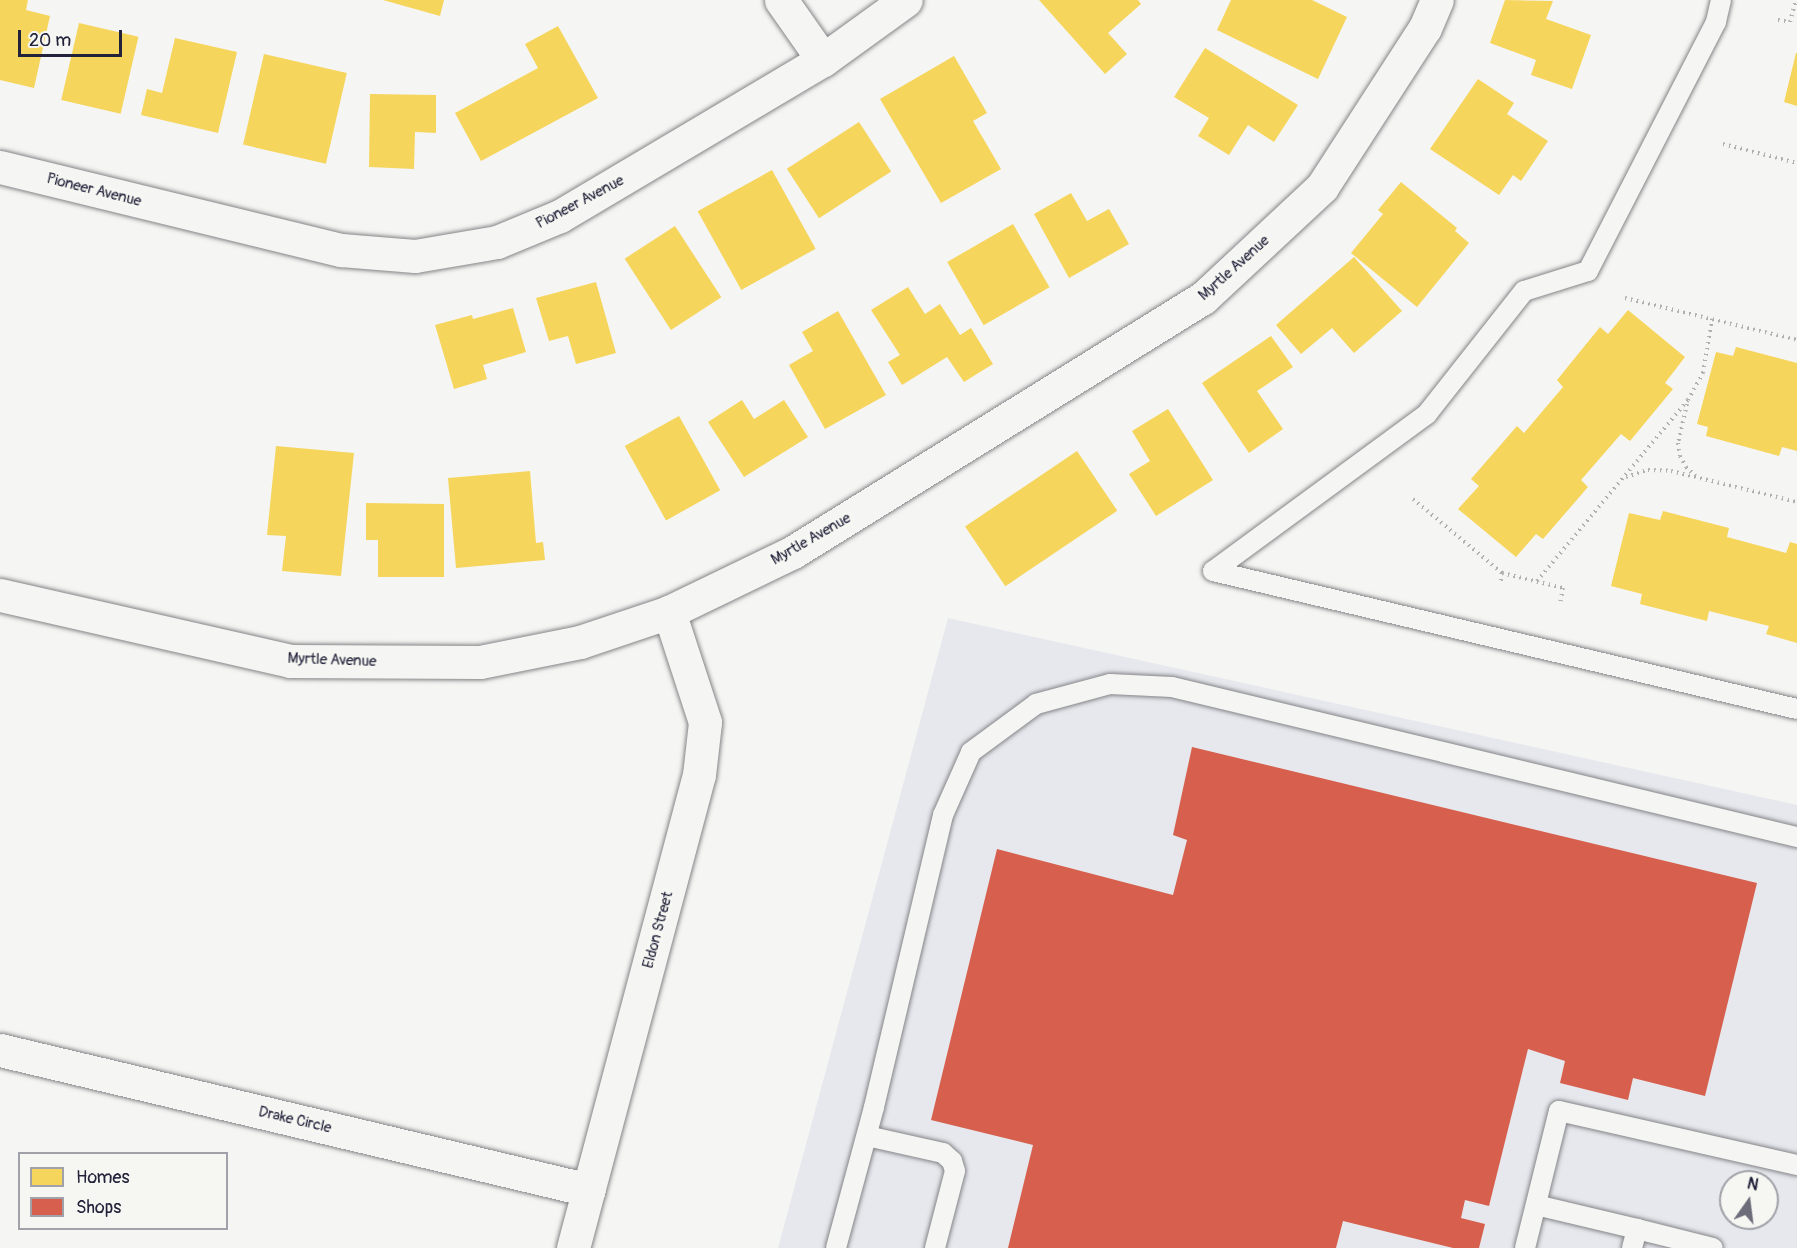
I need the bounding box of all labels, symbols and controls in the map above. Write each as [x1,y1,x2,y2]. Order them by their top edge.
scale bar [21,18,124,56]
text: 20 m [29,29,71,52]
street label: Pioneer Avenue [45,170,143,210]
street label: Pioneer Avenue [533,171,627,233]
street label: Myrtle Avenue [1195,232,1273,304]
street label: Myrtle Avenue [768,509,854,569]
street label: Myrtle Avenue [287,649,377,671]
street label: Eldon Street [639,890,677,970]
street label: Drake Circle [257,1103,333,1137]
legend [18,1152,228,1230]
text: Homes [76,1166,129,1189]
north arrow [1719,1170,1779,1230]
text: N [1745,1173,1761,1195]
text: Shops [76,1196,121,1219]

